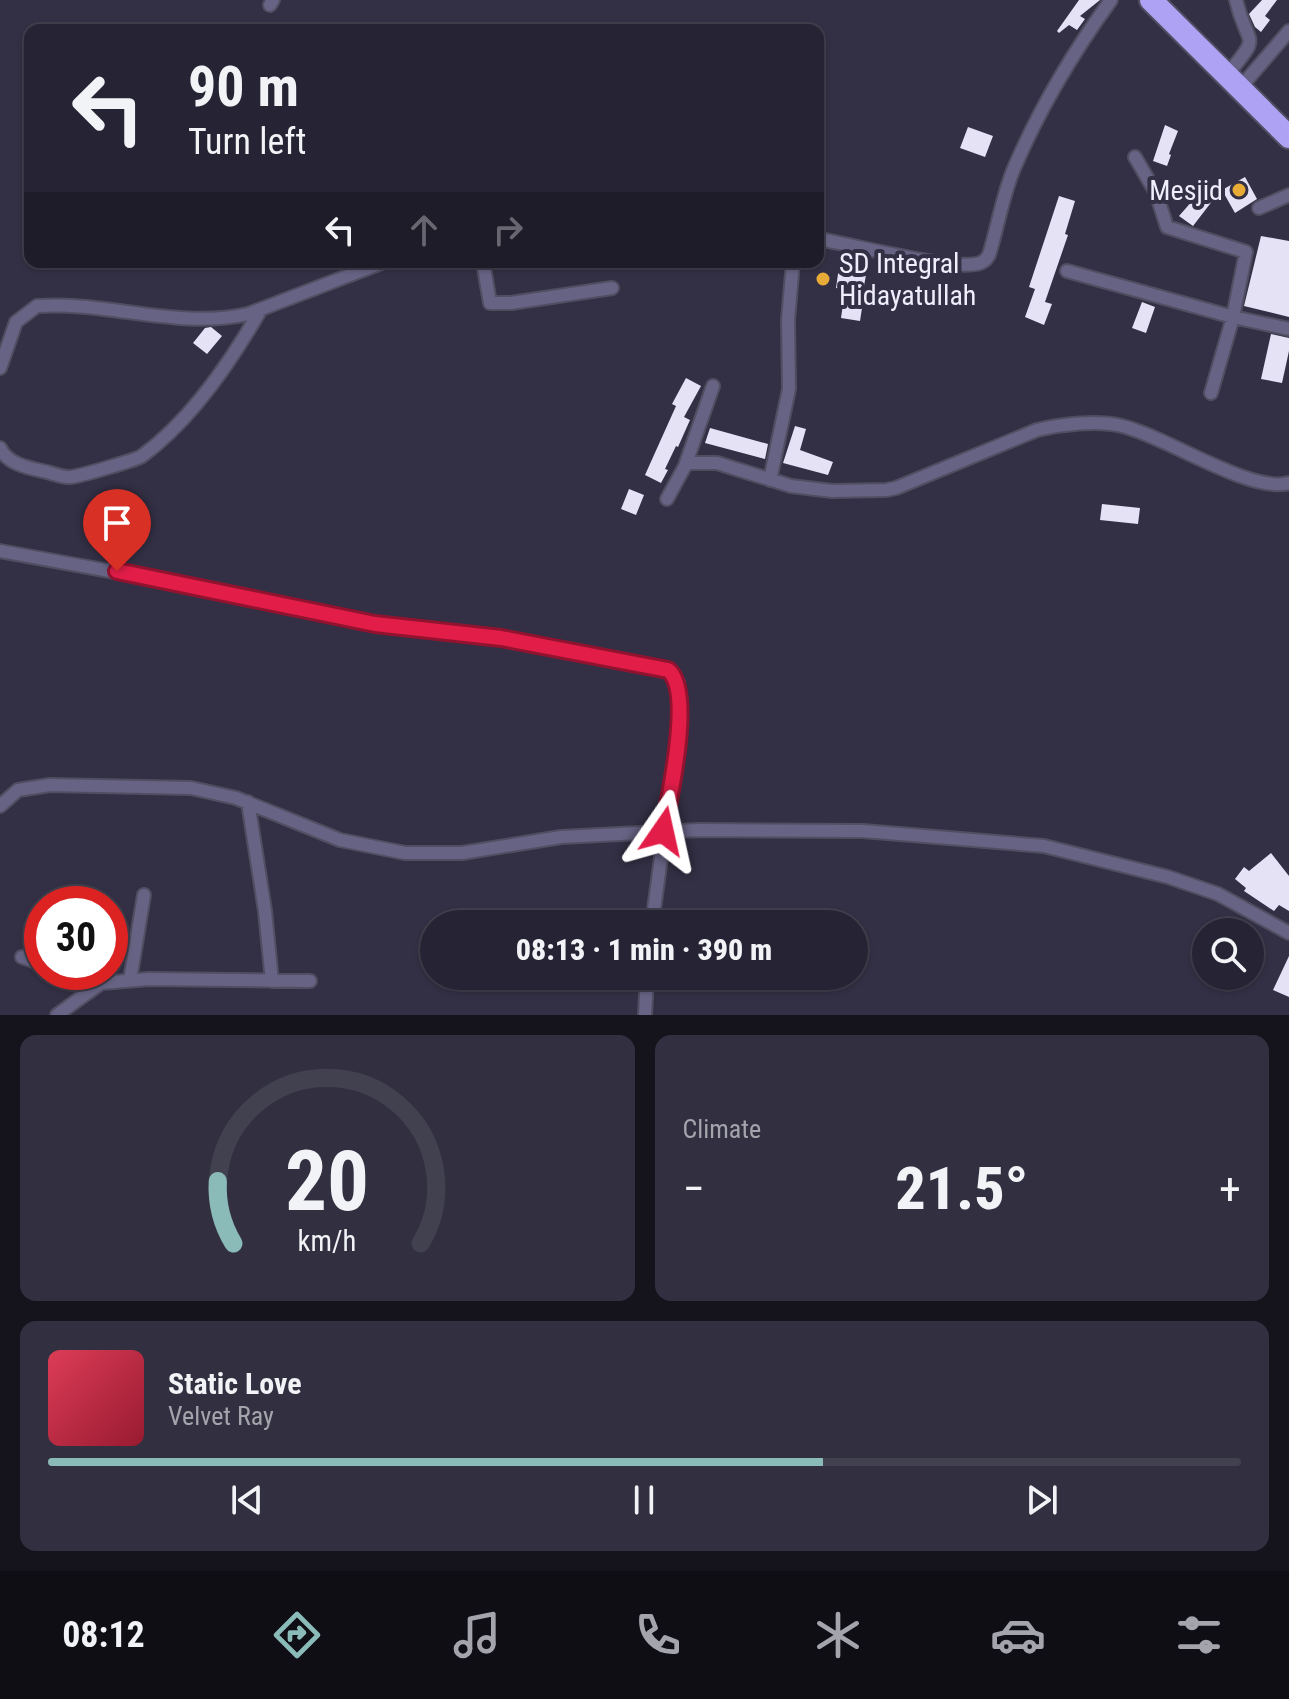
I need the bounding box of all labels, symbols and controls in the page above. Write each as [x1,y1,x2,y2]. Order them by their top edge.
text: 90 m [188,54,299,120]
icon: left [56,56,160,160]
text: Turn left [188,121,306,163]
place label: Mesjid [1149,174,1223,207]
marker: Mesjid [1230,181,1248,199]
icon: left [318,208,362,252]
icon: ahead [402,208,446,252]
icon: right [486,208,530,252]
place label: SD Integral Hidayatullah [839,247,976,312]
marker: SD Integral Hidayatullah [814,270,832,288]
pin [83,489,151,571]
icon: arrive [95,501,139,545]
position arrow [621,789,705,873]
speed limit sign: 30 [24,886,128,990]
map controls [1192,918,1264,990]
button: search [1192,918,1264,990]
text: 08:13 · 1 min · 390 m [516,932,772,967]
text: Climate [683,1114,761,1144]
text: 20 [285,1133,369,1230]
text: 21.5° [895,1153,1028,1224]
text: − [683,1163,705,1215]
text: + [1219,1163,1241,1215]
text: km/h [298,1224,357,1258]
text: Static Love [168,1366,302,1401]
text: Velvet Ray [168,1401,274,1431]
icon: previous [225,1478,269,1522]
icon: pause [622,1478,666,1522]
icon: next [1020,1478,1064,1522]
icon: directions [269,1607,325,1663]
icon: music [449,1607,505,1663]
icon: phone [630,1607,686,1663]
icon: climate [810,1607,866,1663]
icon: car [990,1607,1046,1663]
icon: filters [1171,1607,1227,1663]
text: 08:12 [62,1614,145,1656]

